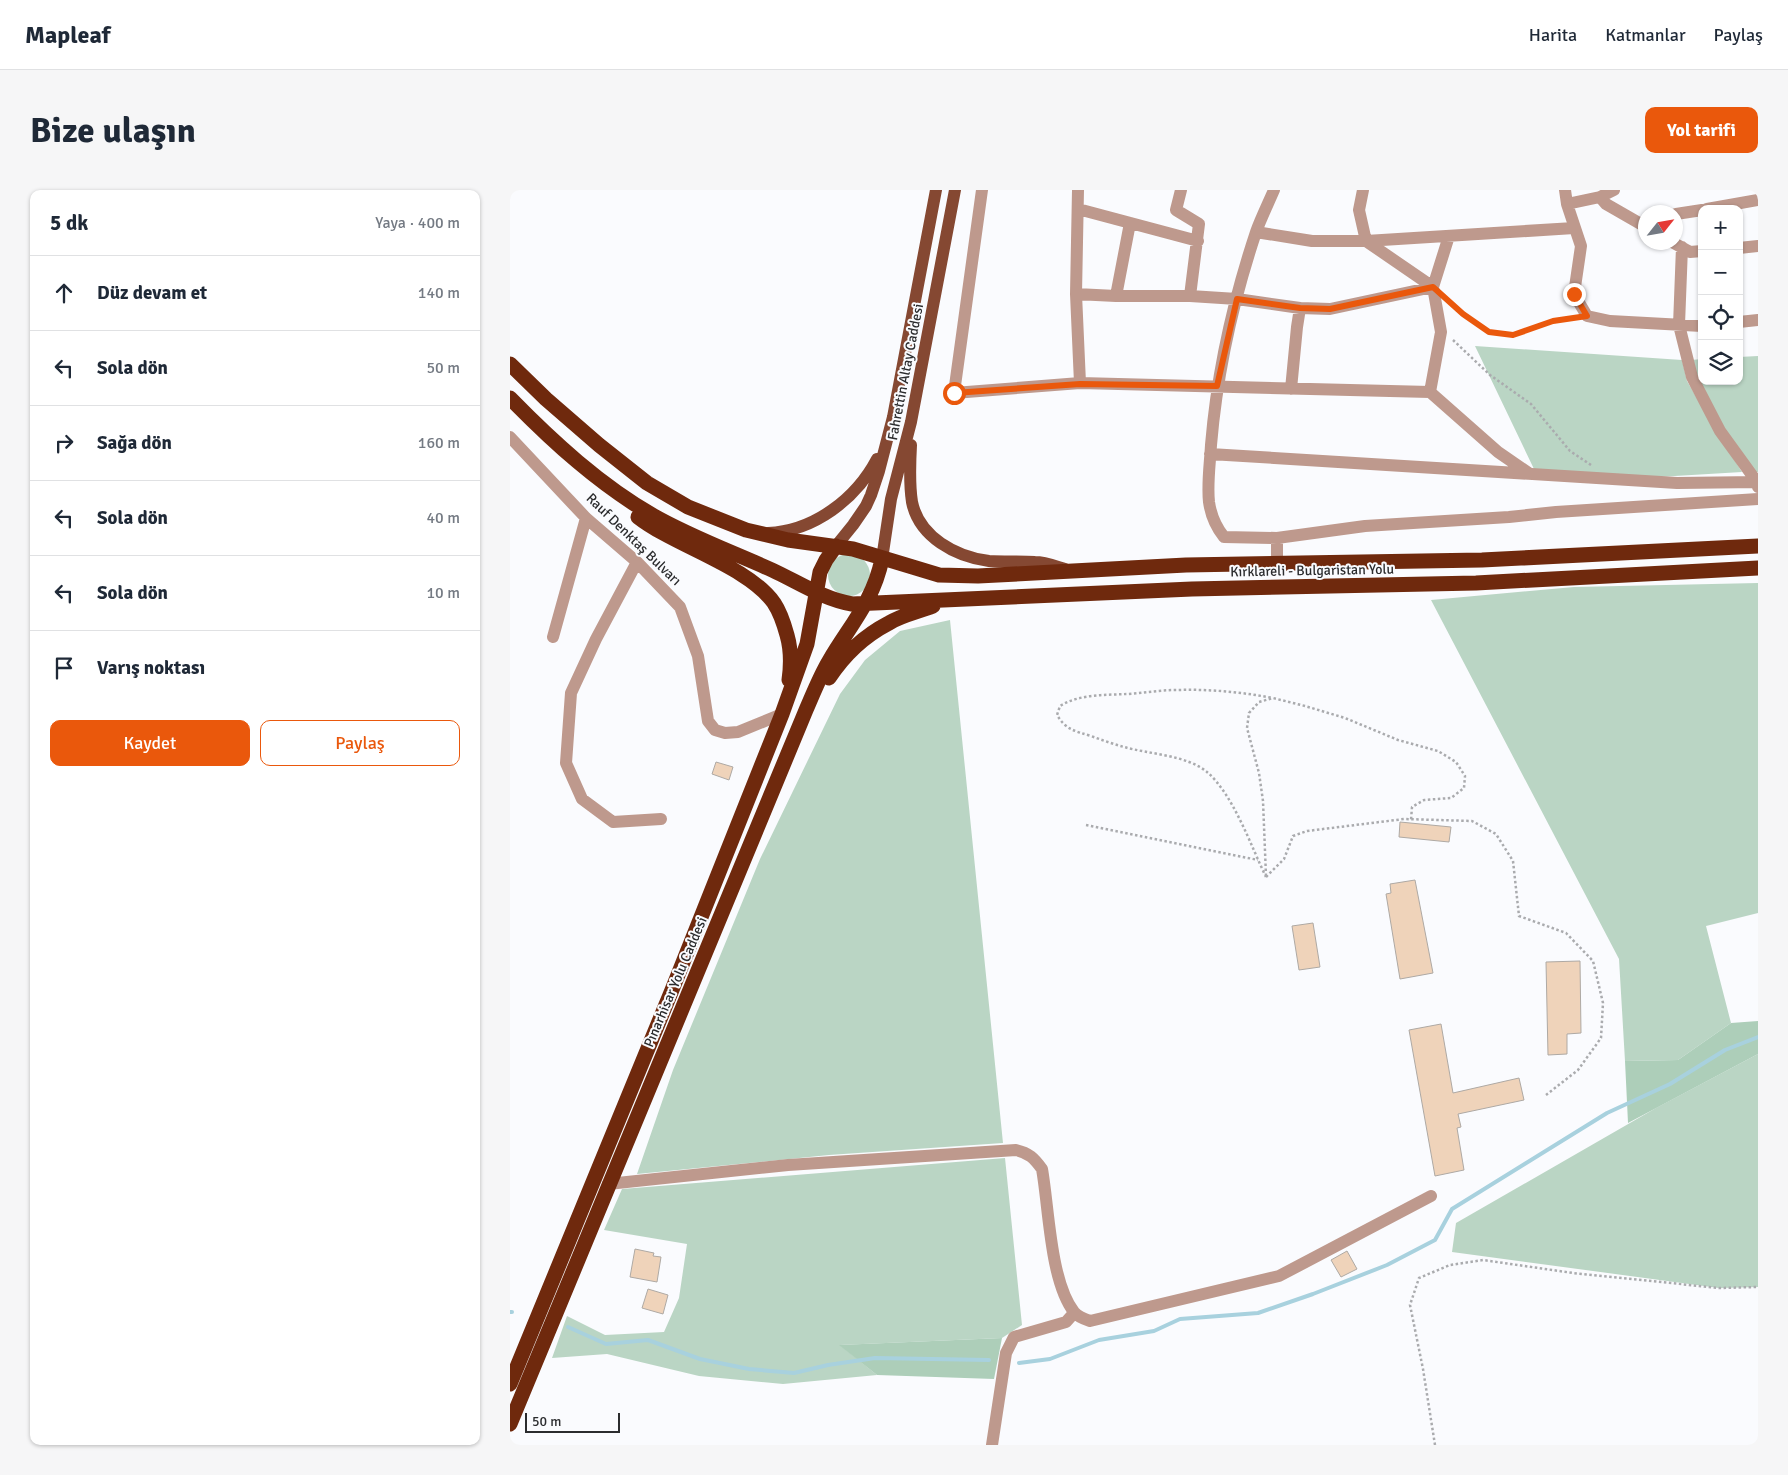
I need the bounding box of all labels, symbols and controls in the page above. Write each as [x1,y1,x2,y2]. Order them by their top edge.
text: Mapleaf [25,20,110,50]
text: Harita [1529,24,1577,46]
text: Katmanlar [1605,24,1686,46]
text: Paylaş [1714,24,1763,46]
button: Yol tarifi [1645,107,1758,153]
text: Bize ulaşın [30,109,196,152]
north arrow [1638,205,1683,250]
map controls [1698,205,1743,385]
button: + [1698,205,1743,250]
text: 5 dk [50,210,88,236]
text: Yaya · 400 m [375,213,460,233]
button: − [1698,250,1743,295]
icon: ahead [50,279,78,307]
text: Düz devam et [97,281,207,305]
text: 140 m [418,283,460,303]
route end [1563,283,1586,306]
button: locate [1698,295,1743,340]
street label: Fahrettin Altay Caddesi [884,302,927,442]
button: layers [1698,340,1743,385]
icon: left [50,354,78,382]
text: Sola dön [97,356,168,380]
text: 50 m [426,358,460,378]
route start [943,382,966,405]
icon: right [50,429,78,457]
text: Sağa dön [97,431,172,455]
text: 160 m [418,433,460,453]
street label: Rauf Denktaş Bulvarı [583,490,685,589]
icon: left [50,504,78,532]
text: Sola dön [97,506,168,530]
text: 40 m [426,508,460,528]
street label: Kırklareli - Bulgaristan Yolu [1230,561,1394,580]
icon: left [50,579,78,607]
text: Sola dön [97,581,168,605]
text: 10 m [426,583,460,603]
icon: arrive [50,654,78,682]
text: Varış noktası [97,656,205,680]
button: Kaydet [50,720,250,766]
button: Paylaş [260,720,460,766]
street label: Pınarhisar Yolu Caddesi [640,914,711,1050]
scale bar [525,1410,620,1433]
text: 50 m [532,1413,561,1430]

